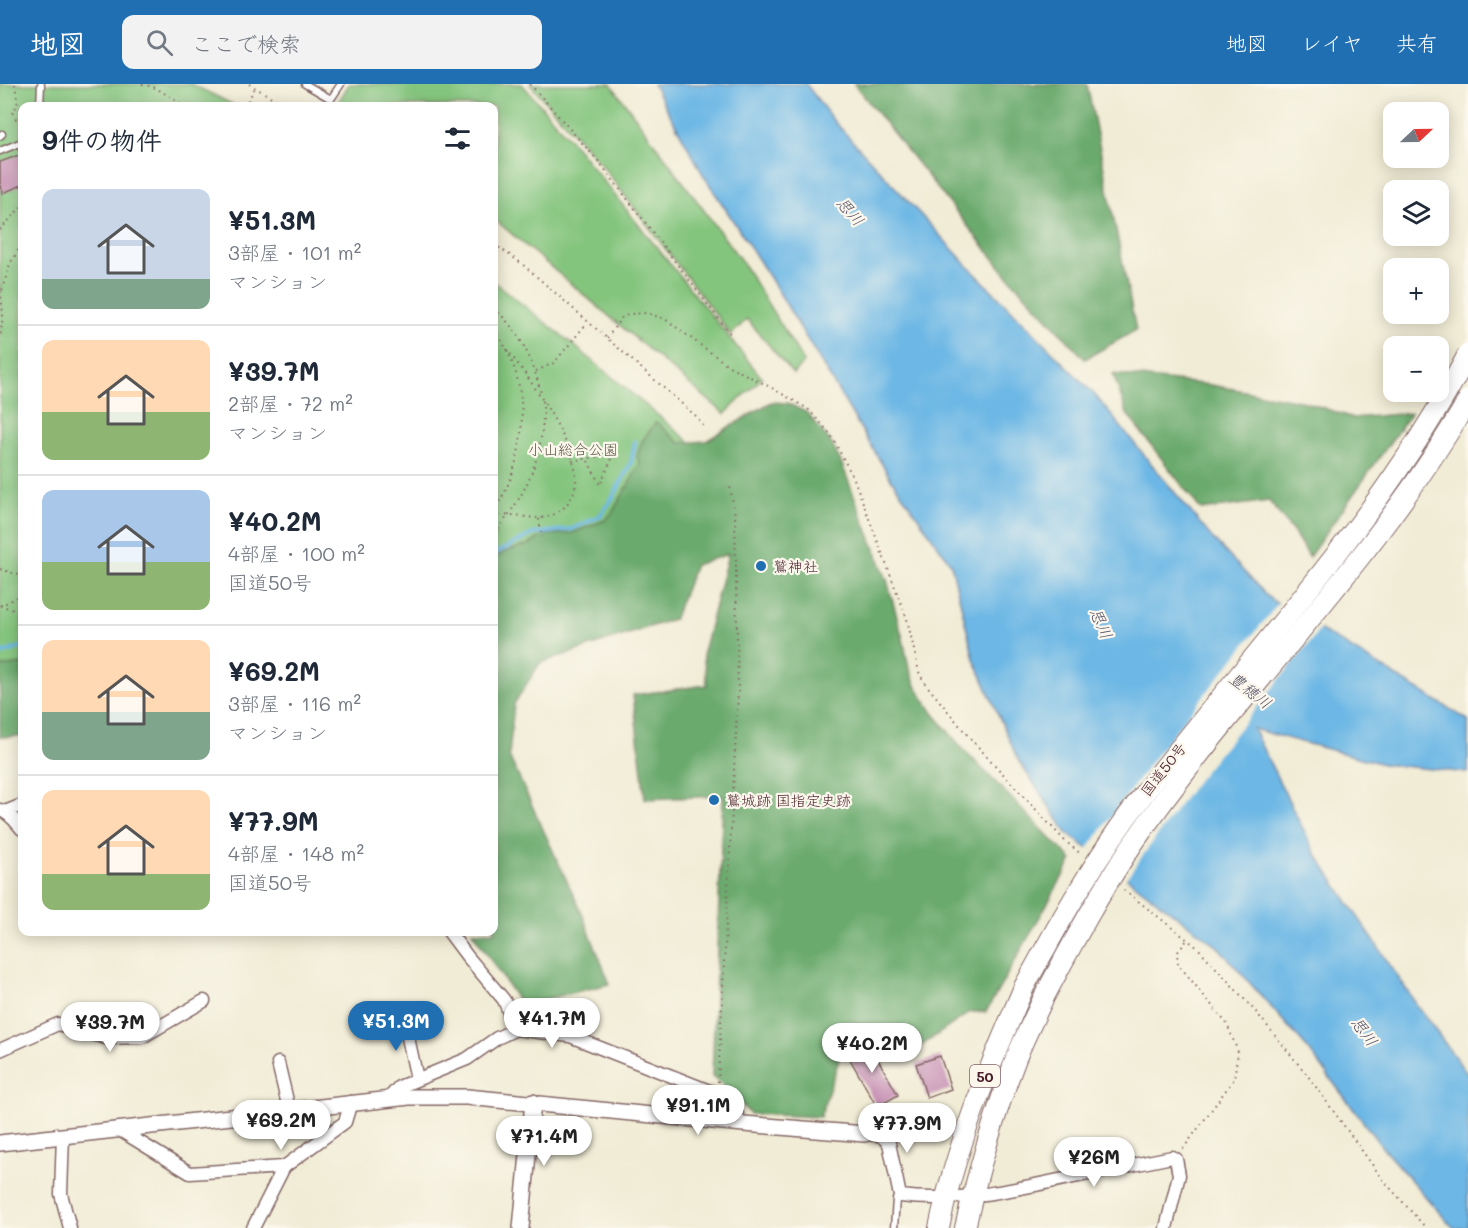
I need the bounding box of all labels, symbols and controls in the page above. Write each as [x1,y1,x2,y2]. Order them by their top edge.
search box [122,15,542,69]
text: 地図 [30,25,86,61]
icon: search [143,26,176,59]
text: ここで検索 [191,29,301,58]
text: 地図 [1226,29,1268,56]
text: レイヤ [1301,29,1363,56]
text: 共有 [1396,29,1438,56]
north arrow [1383,102,1449,168]
map controls [1383,102,1449,402]
icon: filters [441,122,474,155]
text: 9件の物件 [42,123,162,157]
button: layers [1383,180,1449,246]
water label: 思川 [833,192,869,230]
text: ¥51.3M [228,203,316,237]
icon: home [90,213,162,285]
text: 3部屋 · 101 m² [228,239,361,265]
button: + [1383,258,1449,324]
text: マンション [228,268,327,294]
button: − [1383,336,1449,402]
text: ¥39.7M [228,354,320,388]
icon: home [90,364,162,436]
text: 2部屋 · 72 m² [228,390,353,416]
text: マンション [228,419,327,445]
park label: 小山総合公園 [528,439,618,459]
text: ¥40.2M [228,504,322,538]
icon: home [90,514,162,586]
text: 4部屋 · 100 m² [228,540,365,566]
place label: 鷲神社 [773,556,818,576]
marker: 鷲神社 [754,559,768,573]
text: 国道50号 [228,569,312,595]
water label: 思川 [1086,604,1118,642]
text: ¥69.2M [228,654,320,688]
icon: home [90,664,162,736]
water label: 豊穂川 [1226,667,1276,713]
text: 3部屋 · 116 m² [228,690,361,716]
text: マンション [228,719,327,745]
street label: 国道50号 [1136,738,1190,800]
place label: 鷲城跡 国指定史跡 [726,790,851,810]
marker: 鷲城跡 国指定史跡 [707,793,721,807]
text: ¥77.9M [228,804,319,838]
icon: home [90,814,162,886]
text: 4部屋 · 148 m² [228,840,364,866]
text: 国道50号 [228,869,312,895]
pin: ¥41.7M [503,998,601,1049]
pin: ¥51.3M [347,1001,445,1052]
pin: ¥39.7M [61,1002,159,1053]
text: ¥41.7M [518,1004,586,1030]
text: ¥51.3M [362,1007,430,1033]
text: ¥39.7M [75,1008,145,1034]
water label: 思川 [1347,1012,1383,1050]
pin: ¥40.2M [823,1023,921,1074]
text: ¥40.2M [836,1029,908,1055]
road number: 50 [970,1065,1000,1087]
pin: ¥91.1M [649,1085,747,1136]
text: ¥91.1M [665,1091,731,1117]
pin: ¥69.2M [232,1100,330,1151]
pin: ¥77.9M [858,1103,956,1154]
text: ¥69.2M [246,1106,316,1132]
text: ¥77.9M [872,1109,942,1135]
pin: ¥71.4M [495,1116,593,1167]
text: ¥71.4M [510,1122,578,1148]
pin: ¥26M [1058,1137,1130,1188]
text: ¥26M [1068,1143,1120,1169]

